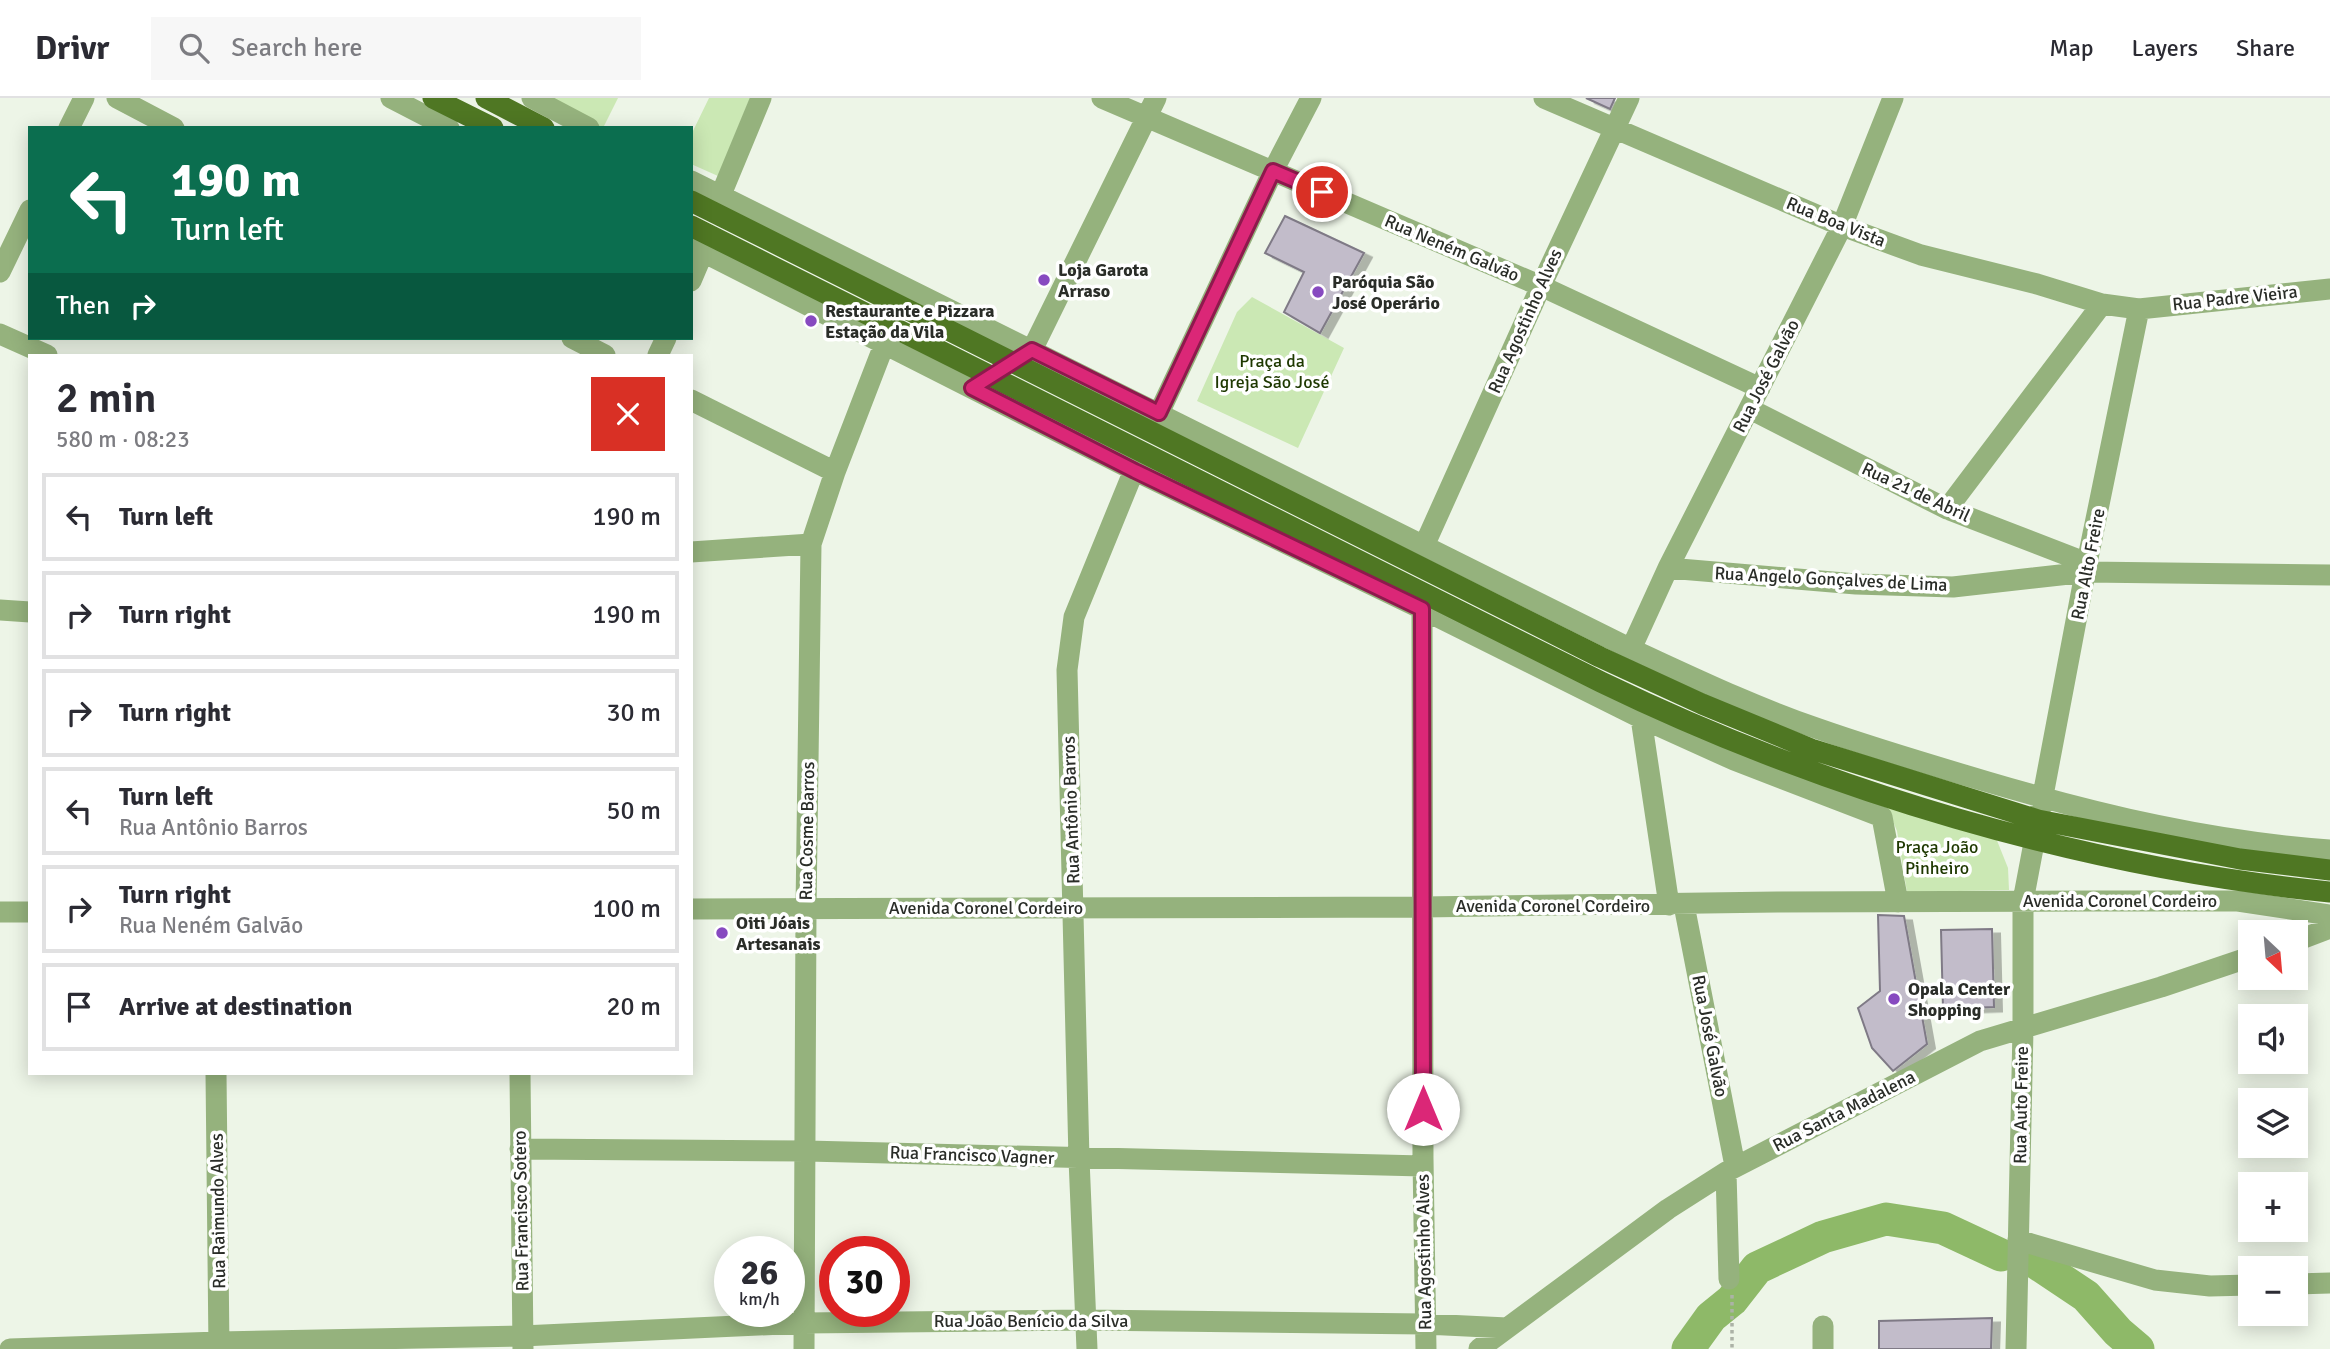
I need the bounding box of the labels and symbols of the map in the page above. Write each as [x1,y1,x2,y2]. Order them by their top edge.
pin [1292,162,1352,222]
street label: Rua Boa Vista [1783,192,1889,252]
street label: Rua Neném Galvão [1381,210,1523,286]
street label: Rua Agostinho Alves [1483,245,1567,397]
place label: Loja Garota Arraso [1058,259,1149,302]
place label: Paróquia São José Operário [1332,271,1440,314]
marker: Loja Garota Arraso [1036,272,1052,288]
street label: Rua Padre Vieira [2171,280,2299,316]
marker: Paróquia São José Operário [1310,284,1326,300]
place label: Restaurante e Pizzara Estação da Vila [825,300,995,343]
marker: Restaurante e Pizzara Estação da Vila [803,313,819,329]
street label: Rua José Galvão [1728,316,1804,436]
park label: Praça da Igreja São José [1215,350,1329,393]
street label: Rua 21 de Abril [1858,457,1974,527]
street label: Rua Alto Freire [2066,506,2110,622]
street label: Rua Angelo Gonçalves de Lima [1714,562,1948,596]
street label: Rua Antônio Barros [1057,736,1085,884]
street label: Rua Cosme Barros [795,761,819,901]
park label: Praça João Pinheiro [1896,836,1978,879]
street label: Avenida Coronel Cordeiro [2023,890,2217,912]
street label: Avenida Coronel Cordeiro [1456,895,1650,917]
street label: Avenida Coronel Cordeiro [889,897,1083,919]
place label: Oiti Jóais Artesanais [736,912,821,955]
north arrow [2238,920,2308,990]
marker: Oiti Jóais Artesanais [714,925,730,941]
street label: Rua José Galvão [1687,973,1733,1099]
place label: Opala Center Shopping [1908,978,2011,1021]
marker: Opala Center Shopping [1886,991,1902,1007]
street label: Rua Auto Freire [2009,1046,2033,1164]
street label: Rua Santa Madalena [1769,1066,1919,1156]
position arrow [1386,1072,1460,1146]
street label: Rua Francisco Sotero [509,1130,533,1292]
street label: Rua Raimundo Alves [206,1133,230,1289]
street label: Rua Francisco Vagner [889,1141,1055,1169]
street label: Rua Agostinho Alves [1412,1174,1436,1330]
speed limit sign: 30 [819,1236,910,1327]
street label: Rua João Benício da Silva [934,1310,1128,1332]

